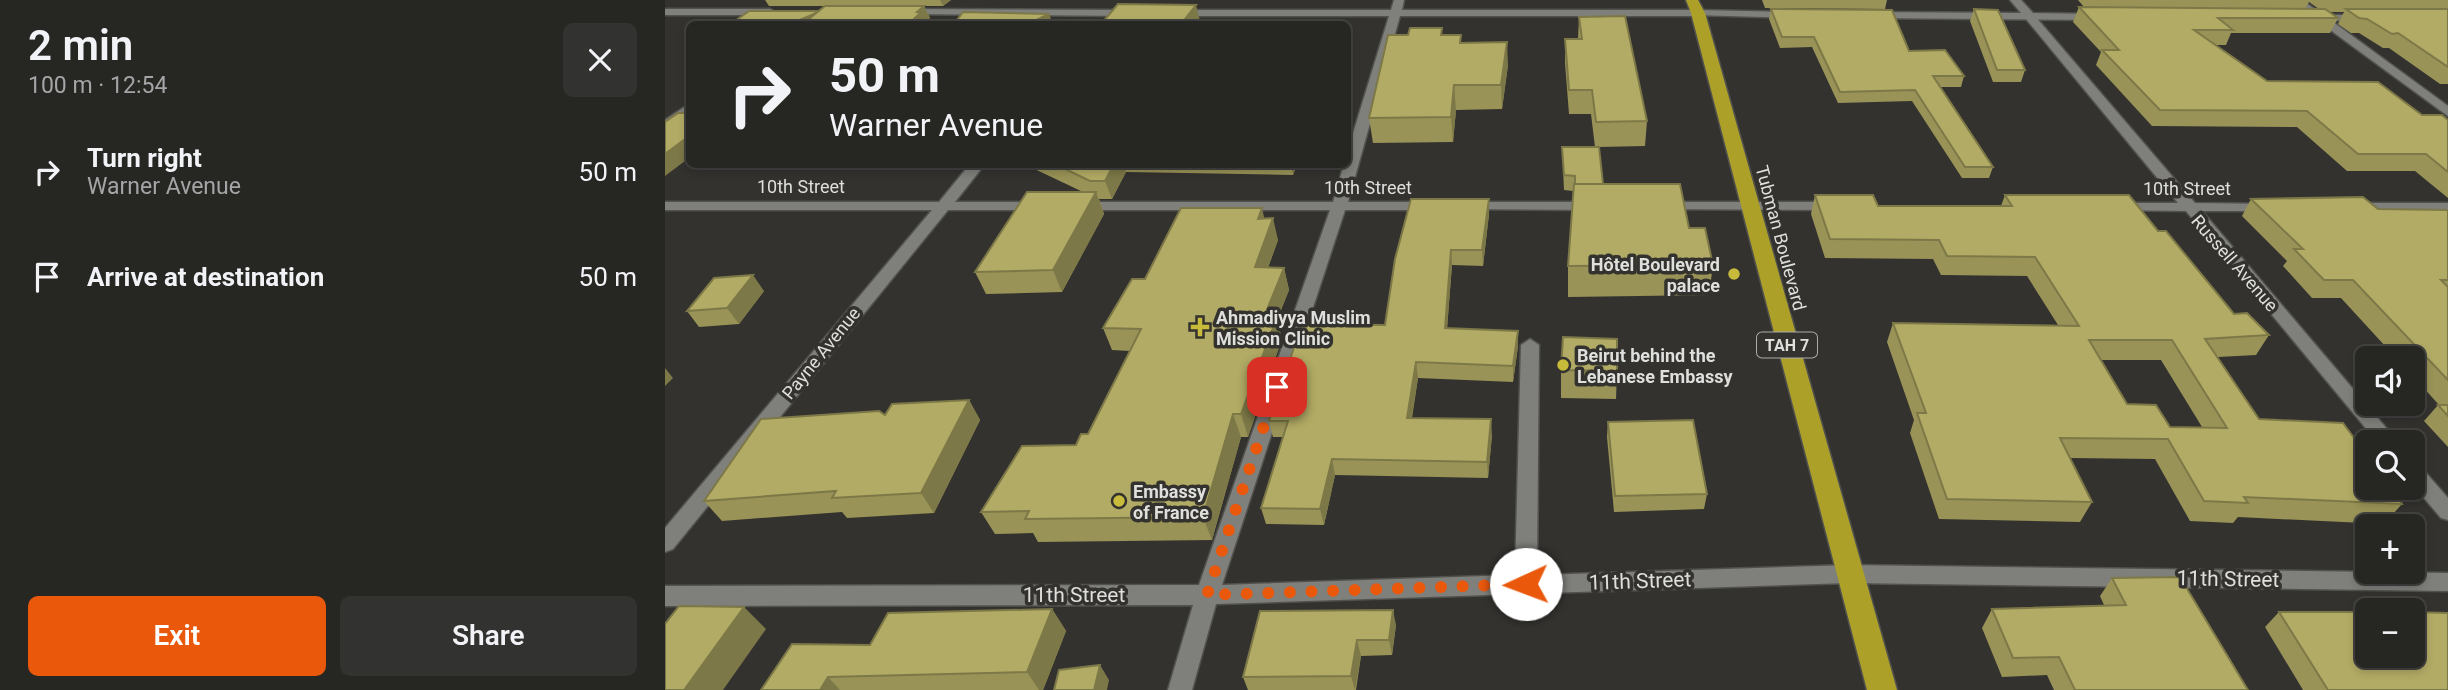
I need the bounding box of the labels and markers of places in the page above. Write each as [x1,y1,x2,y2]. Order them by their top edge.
place label: Hôtel Boulevard palace [1591,254,1720,296]
marker: Hôtel Boulevard palace [1726,266,1742,282]
place label: Ahmadiyya Muslim Mission Clinic [1216,307,1371,349]
marker: Ahmadiyya Muslim Mission Clinic [1190,317,1210,337]
place label: Beirut behind the Lebanese Embassy [1577,345,1733,387]
pin [1247,357,1307,417]
marker: Beirut behind the Lebanese Embassy [1555,357,1571,373]
place label: Embassy of France [1133,481,1209,523]
marker: Embassy of France [1111,493,1127,509]

